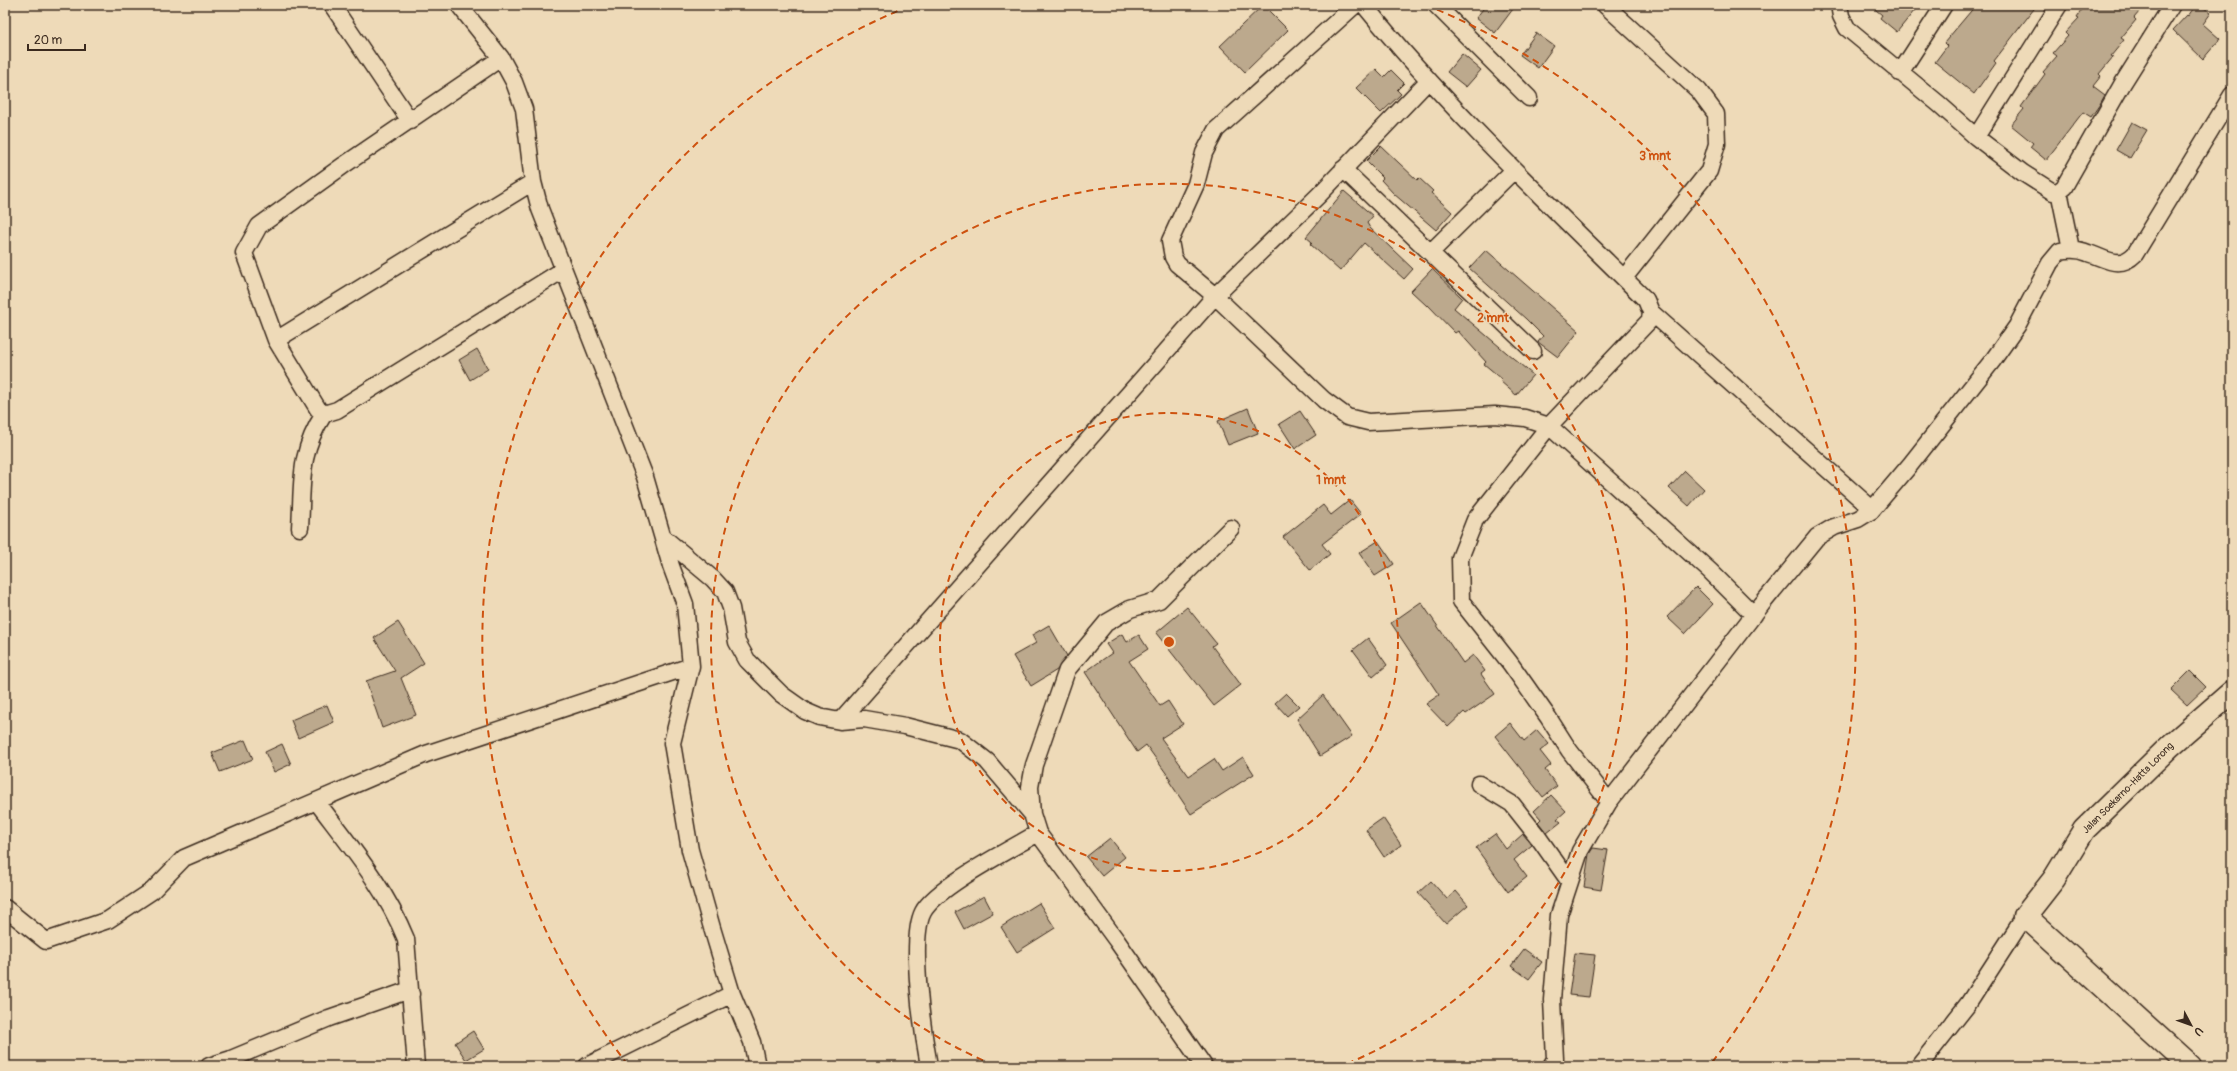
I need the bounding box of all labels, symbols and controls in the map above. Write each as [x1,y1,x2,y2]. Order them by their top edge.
scale bar [28,26,85,52]
text: 20 m [34,33,63,48]
text: 3 mnt [1639,149,1672,164]
text: 2 mnt [1477,311,1510,326]
text: 1 mnt [1316,473,1347,488]
centre of rings [1162,635,1176,649]
street label: Jalan Soekarno-Hatta Lorong [2080,740,2176,836]
north arrow [2171,1005,2211,1045]
text: U [2191,1024,2205,1038]

